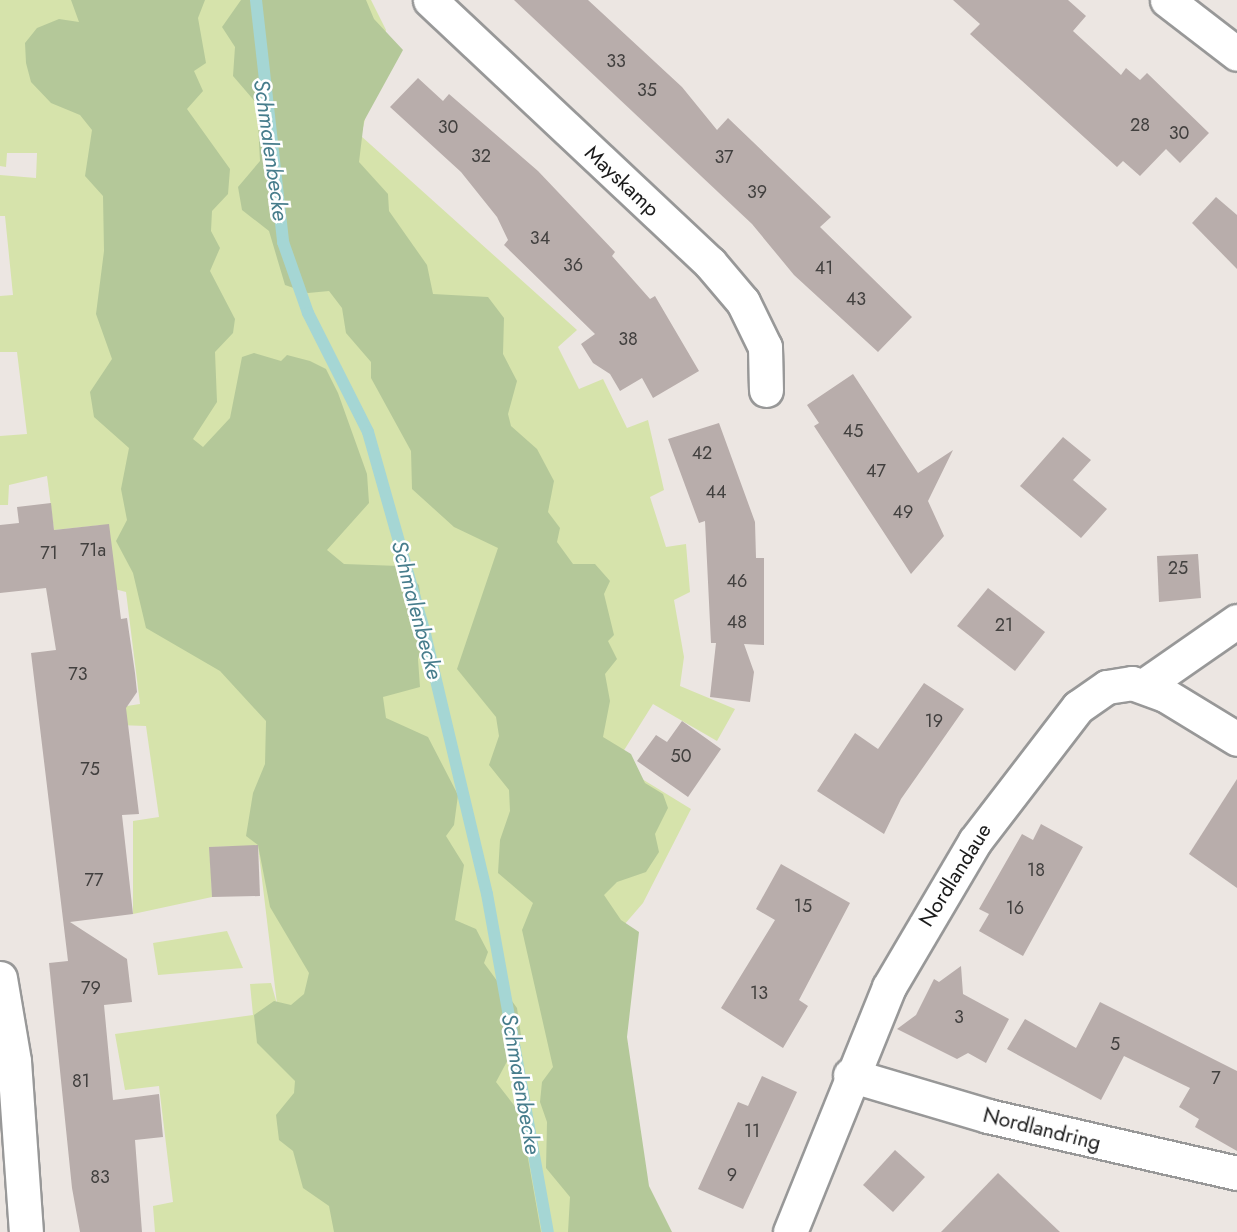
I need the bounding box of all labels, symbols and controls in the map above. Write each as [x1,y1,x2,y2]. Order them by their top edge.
house number: 33 [606,50,626,72]
water label: Schmalenbecke [248,78,294,222]
house number: 35 [637,79,657,101]
house number: 28 [1130,114,1150,136]
house number: 30 [438,116,458,138]
house number: 30 [1169,122,1189,144]
street label: Mayskamp [580,140,664,222]
house number: 32 [471,145,491,167]
house number: 37 [714,146,734,168]
house number: 39 [747,181,767,203]
house number: 34 [530,227,550,249]
house number: 36 [563,254,583,276]
house number: 41 [815,257,833,279]
house number: 43 [846,288,866,310]
house number: 38 [618,328,638,350]
house number: 45 [843,420,863,442]
house number: 42 [692,442,712,464]
house number: 47 [866,460,886,482]
house number: 44 [706,481,726,503]
house number: 49 [893,501,913,523]
water label: Schmalenbecke [386,538,448,682]
house number: 71a [80,539,106,561]
house number: 71 [40,542,58,564]
house number: 25 [1168,557,1188,579]
house number: 46 [727,570,747,592]
house number: 48 [727,611,747,633]
house number: 21 [995,614,1013,636]
house number: 73 [68,663,88,685]
house number: 19 [925,710,943,732]
house number: 50 [671,745,691,767]
house number: 75 [80,758,100,780]
street label: Nordlandaue [913,819,997,931]
house number: 18 [1027,859,1045,881]
house number: 77 [85,869,103,891]
house number: 15 [794,895,812,917]
house number: 16 [1006,897,1024,919]
house number: 79 [81,977,101,999]
house number: 13 [750,982,768,1004]
house number: 3 [954,1006,964,1028]
water label: Schmalenbecke [496,1012,546,1156]
house number: 5 [1110,1033,1120,1055]
house number: 7 [1211,1067,1221,1089]
house number: 81 [72,1070,90,1092]
street label: Nordlandring [980,1102,1104,1156]
house number: 11 [744,1120,760,1142]
house number: 9 [727,1164,737,1186]
house number: 83 [90,1166,110,1188]

